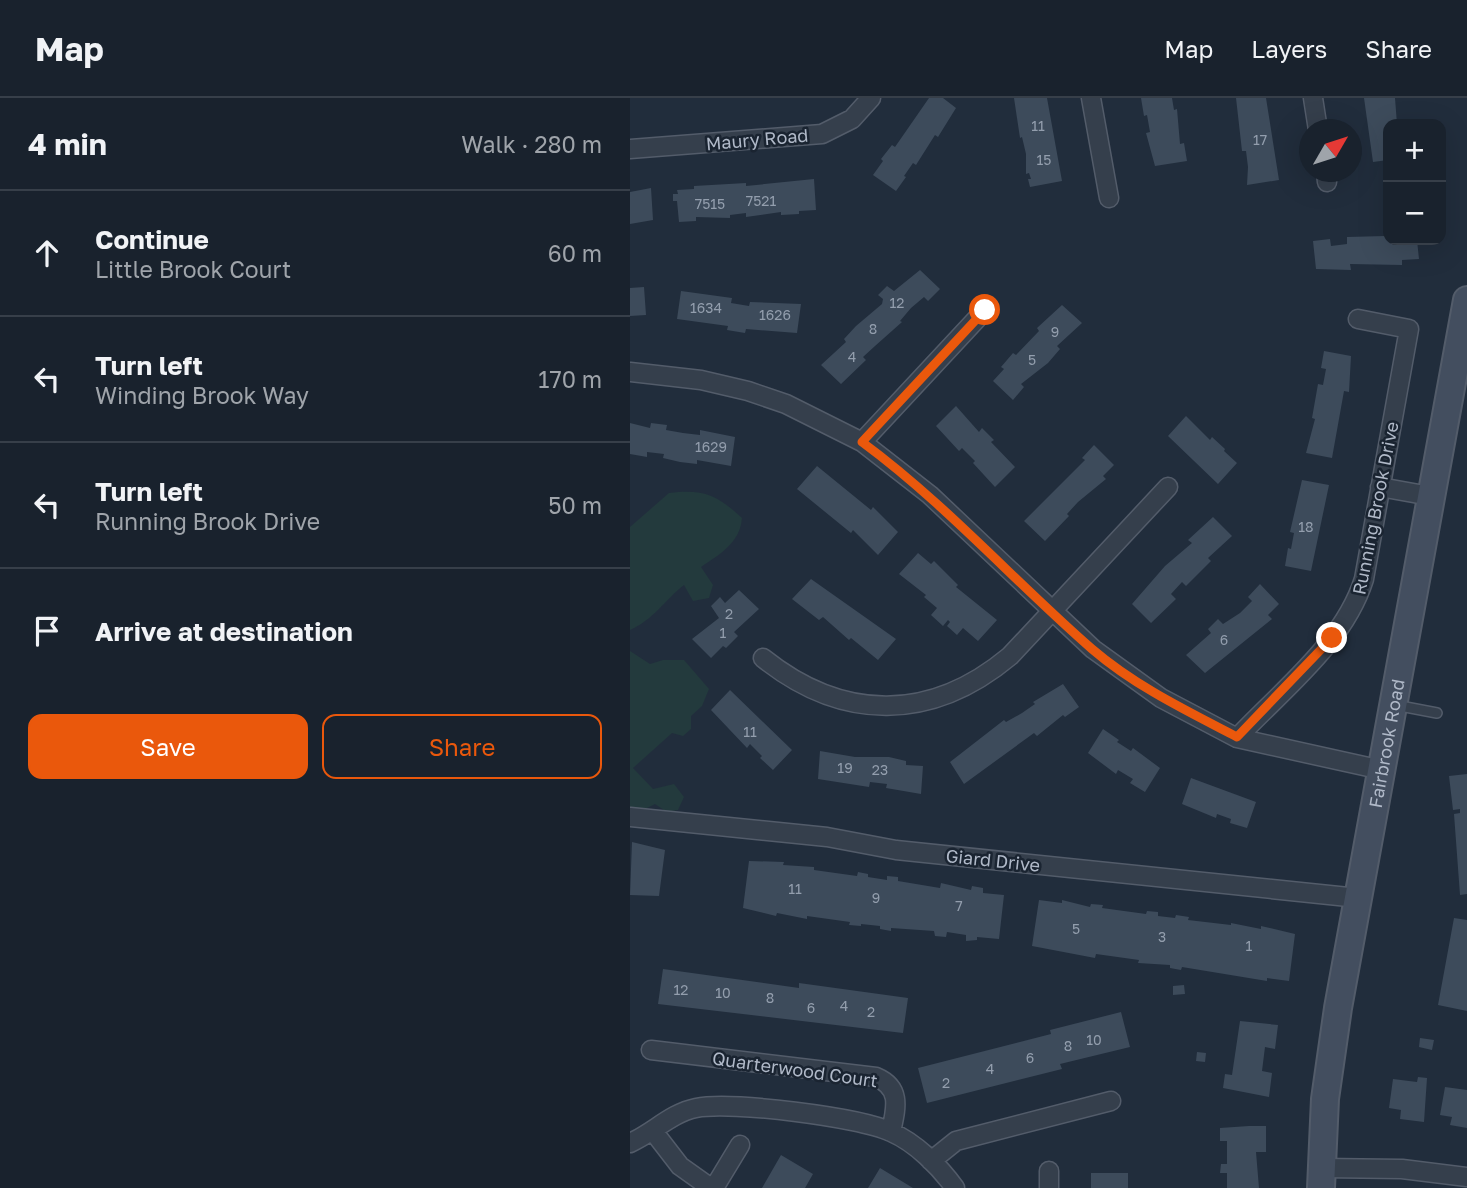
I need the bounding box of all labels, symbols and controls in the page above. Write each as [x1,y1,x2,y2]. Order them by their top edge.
text: Map [35,29,104,68]
text: Map [1164,34,1213,63]
text: Layers [1251,34,1327,63]
text: Share [1365,34,1432,63]
house number: 11 [1031,117,1045,134]
north arrow [1299,119,1362,182]
map controls [1383,119,1446,245]
button: + [1383,119,1446,182]
street label: Maury Road [705,124,809,154]
text: 4 min [28,126,107,162]
text: Walk · 280 m [461,130,602,158]
house number: 17 [1253,131,1267,148]
house number: 15 [1037,151,1051,168]
button: − [1383,182,1446,245]
house number: 7521 [746,192,776,209]
house number: 7515 [695,195,725,212]
text: Continue [95,224,209,255]
icon: ahead [28,234,66,272]
text: 60 m [548,239,602,267]
text: Little Brook Court [95,255,291,283]
house number: 12 [890,294,904,311]
route start [969,294,1000,325]
house number: 1634 [690,299,722,316]
house number: 1626 [759,306,791,323]
house number: 8 [869,320,877,337]
house number: 9 [1051,323,1059,340]
house number: 4 [848,348,856,365]
text: Turn left [95,350,203,381]
house number: 5 [1028,351,1036,368]
icon: left [28,360,66,398]
text: 170 m [538,365,602,393]
text: Winding Brook Way [95,381,309,409]
street label: Running Brook Drive [1347,419,1403,597]
house number: 1629 [695,438,727,455]
text: Turn left [95,476,203,507]
icon: left [28,486,66,524]
text: 50 m [548,491,602,519]
text: Running Brook Drive [95,507,320,535]
house number: 18 [1298,518,1314,535]
house number: 2 [725,605,733,622]
icon: arrive [28,612,66,650]
text: Arrive at destination [95,616,353,647]
route end [1316,622,1347,653]
house number: 1 [720,624,727,641]
house number: 6 [1220,631,1228,648]
street label: Fairbrook Road [1364,677,1409,810]
button: Save [28,714,308,779]
button: Share [322,714,602,779]
house number: 11 [743,723,757,740]
house number: 19 [837,759,853,776]
house number: 23 [872,761,888,778]
street label: Giard Drive [945,844,1041,876]
house number: 11 [788,880,802,897]
house number: 9 [872,889,880,906]
house number: 7 [955,897,963,914]
house number: 5 [1072,920,1080,937]
house number: 3 [1158,928,1166,945]
house number: 1 [1246,937,1253,954]
house number: 12 [674,981,688,998]
house number: 10 [715,984,731,1001]
house number: 8 [766,989,774,1006]
house number: 4 [840,997,848,1014]
house number: 6 [807,999,815,1016]
house number: 2 [867,1003,875,1020]
house number: 10 [1086,1031,1102,1048]
house number: 8 [1064,1037,1072,1054]
street label: Quarterwood Court [711,1046,879,1092]
house number: 6 [1026,1049,1034,1066]
house number: 4 [986,1060,994,1077]
house number: 2 [942,1074,950,1091]

